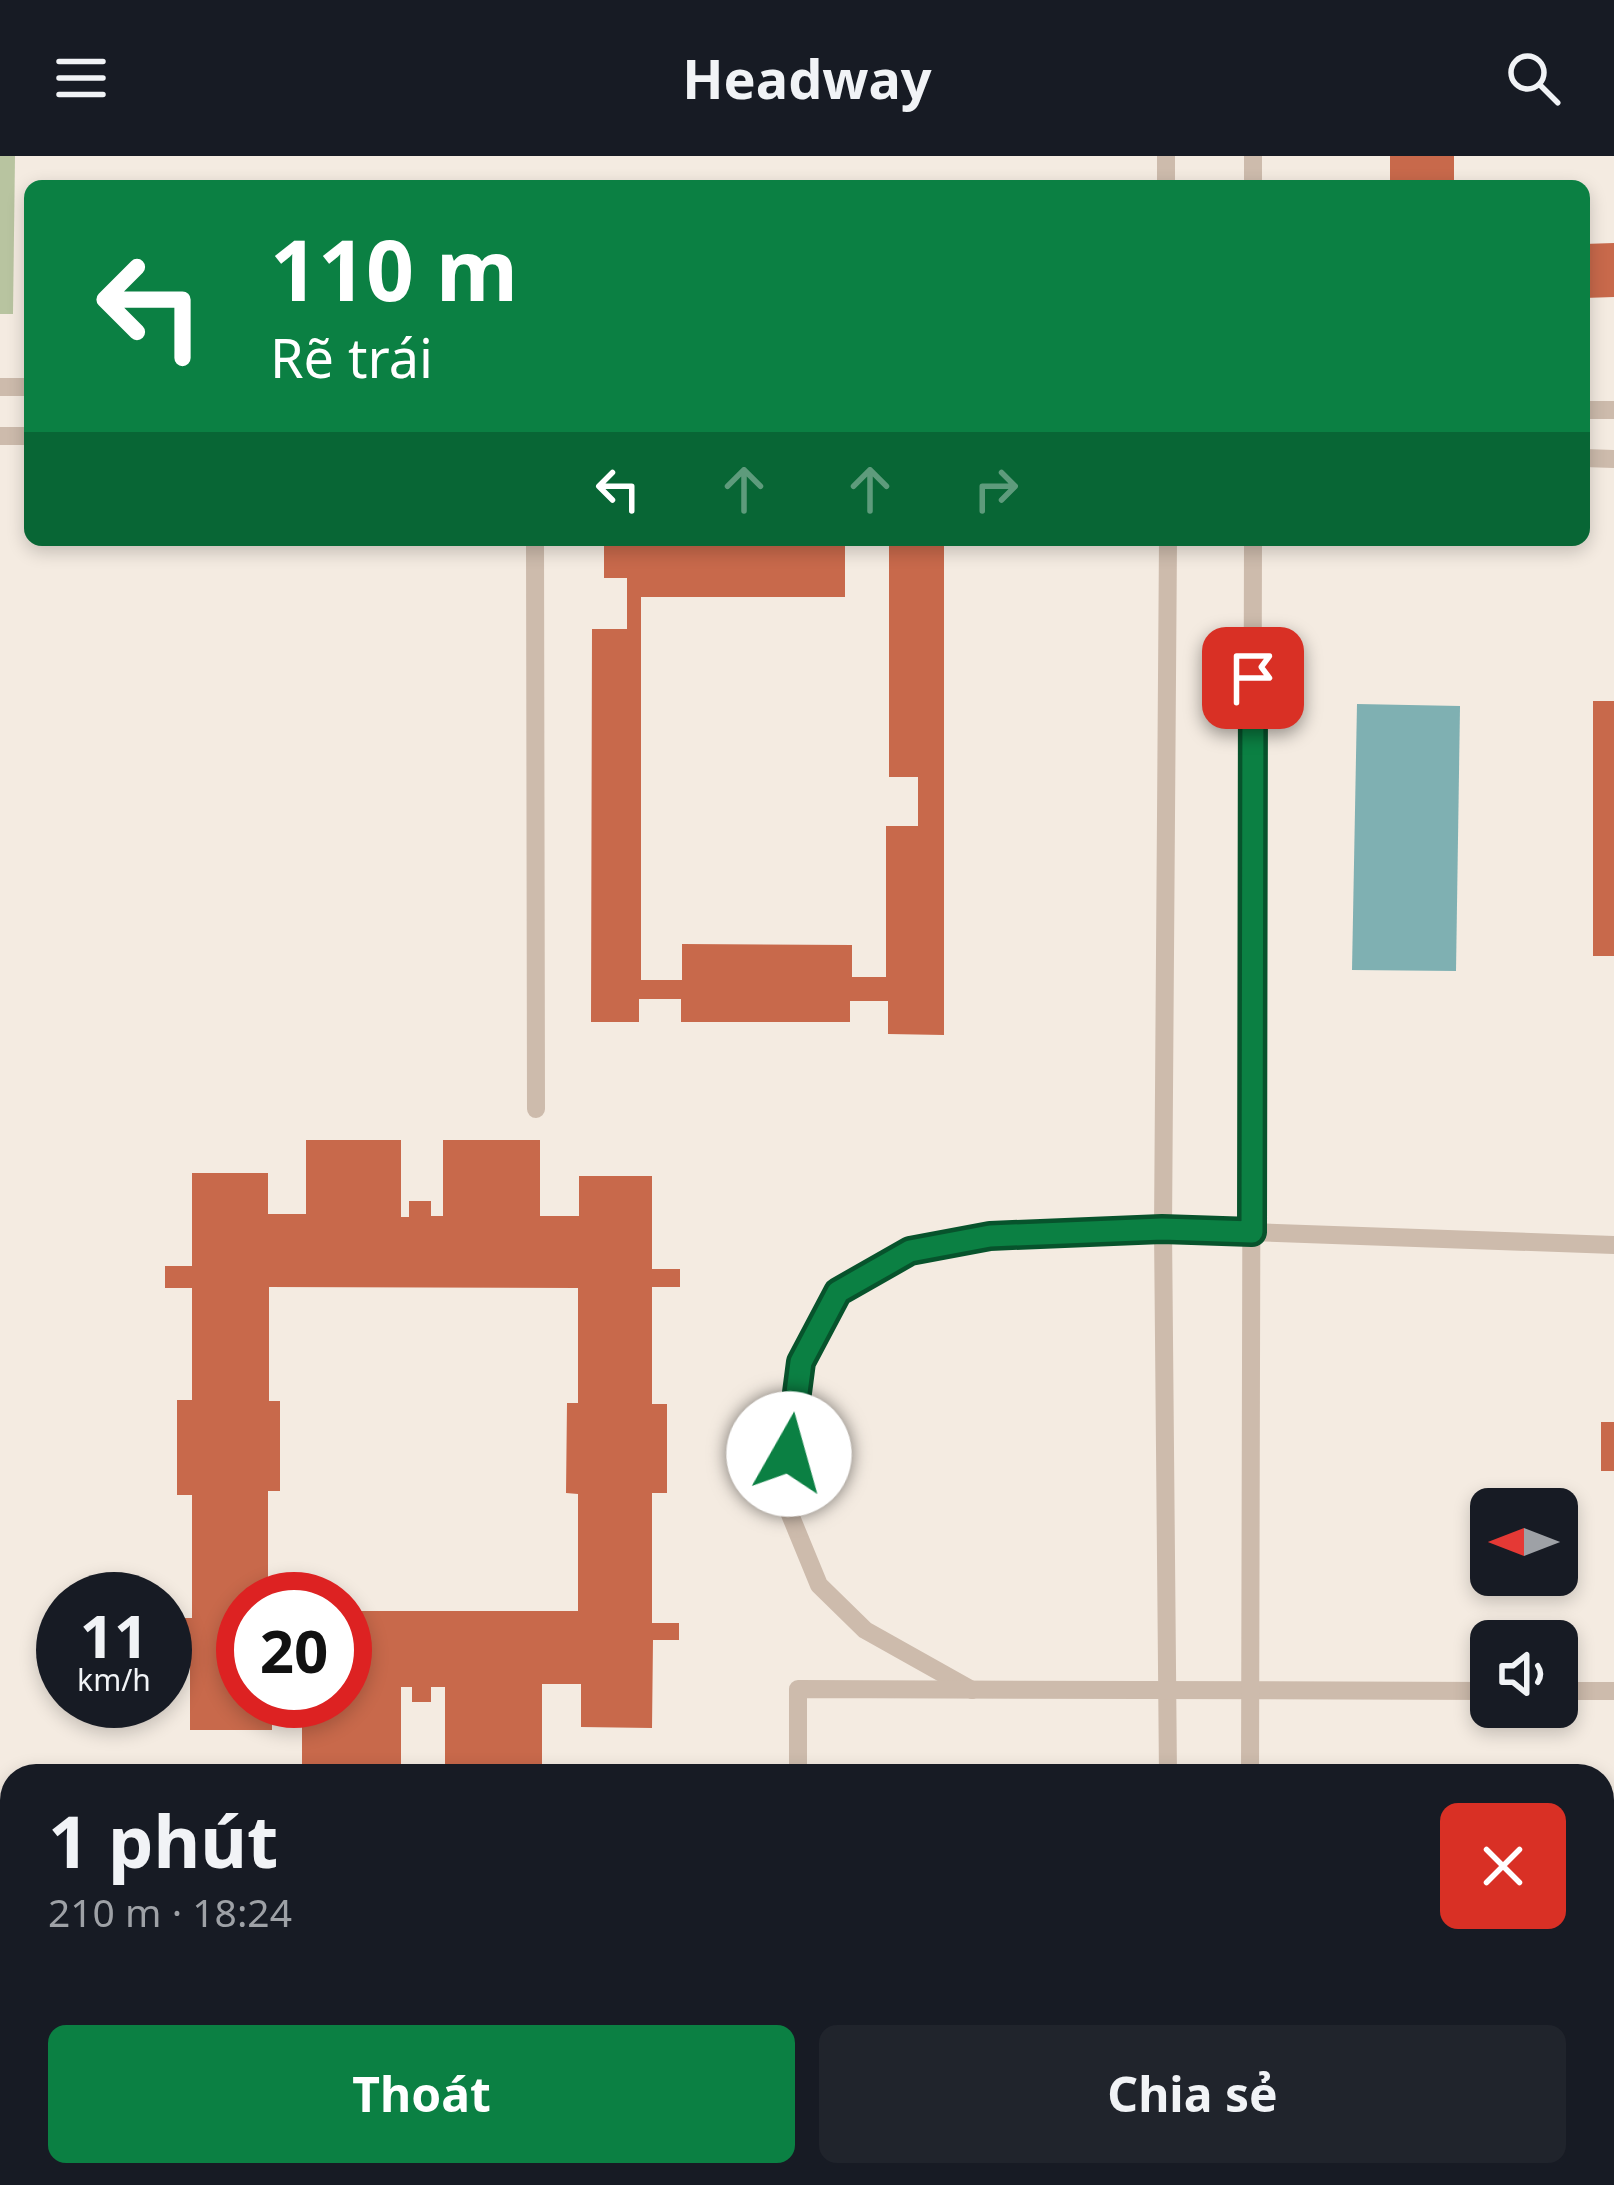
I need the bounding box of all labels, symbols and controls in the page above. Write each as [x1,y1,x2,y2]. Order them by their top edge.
text: Headway [682,41,932,115]
icon: menu [48,45,114,111]
icon: search [1500,45,1566,111]
text: 110 m [270,211,518,326]
icon: left [72,228,228,384]
text: Rẽ trái [270,320,433,394]
icon: left [585,456,651,522]
icon: ahead [711,456,777,522]
icon: ahead [837,456,903,522]
icon: right [963,456,1029,522]
pin [1202,627,1304,729]
icon: arrive [1220,645,1286,711]
position arrow [726,1391,852,1517]
north arrow [1470,1488,1578,1596]
map controls [1470,1488,1578,1728]
speed limit sign: 20 [216,1572,372,1728]
text: 11 [80,1594,148,1676]
button: sound [1470,1620,1578,1728]
text: km/h [77,1659,151,1700]
text: 1 phút [48,1791,278,1889]
button: close [1440,1803,1566,1929]
text: 210 m · 18:24 [48,1885,292,1938]
button: Thoát [48,2025,795,2163]
button: Chia sẻ [819,2025,1566,2163]

